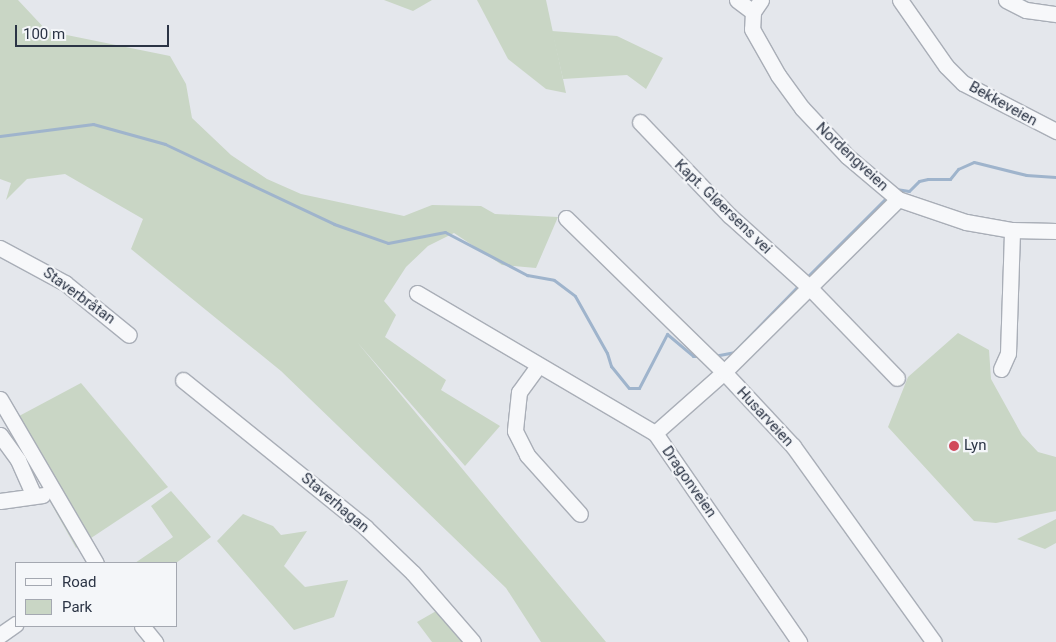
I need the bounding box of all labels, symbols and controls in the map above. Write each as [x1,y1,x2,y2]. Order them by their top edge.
scale bar [18,15,171,47]
text: 100 m [23,25,65,43]
street label: Bekkeveien [966,78,1040,130]
street label: Nordengveien [812,119,892,195]
street label: Kapt. Gløersens vei [671,156,775,258]
street label: Staverbråtan [39,264,119,328]
street label: Husarveien [733,383,797,451]
place label: Lyn [964,437,986,455]
marker: Lyn [948,440,960,452]
street label: Dragonveien [658,443,720,521]
street label: Staverhagan [297,469,373,537]
legend [15,562,178,627]
text: Road [62,573,96,591]
text: Park [62,598,92,616]

